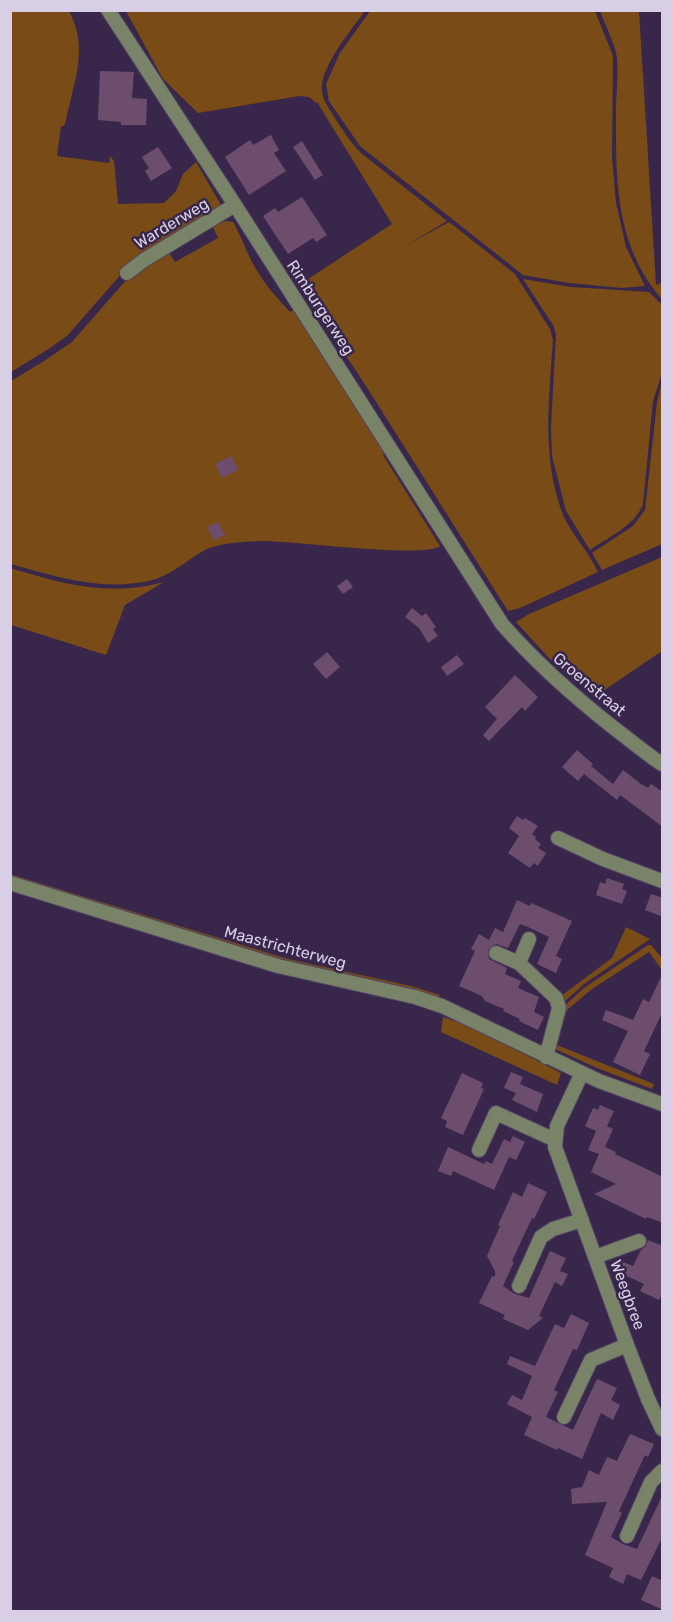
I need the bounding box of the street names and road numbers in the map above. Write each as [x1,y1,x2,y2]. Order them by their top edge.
street label: Warderweg [132,194,212,254]
street label: Rimburgerweg [282,257,358,359]
street label: Groenstraat [549,649,629,721]
street label: Maastrichterweg [222,922,348,974]
street label: Weegbree [605,1257,649,1333]

